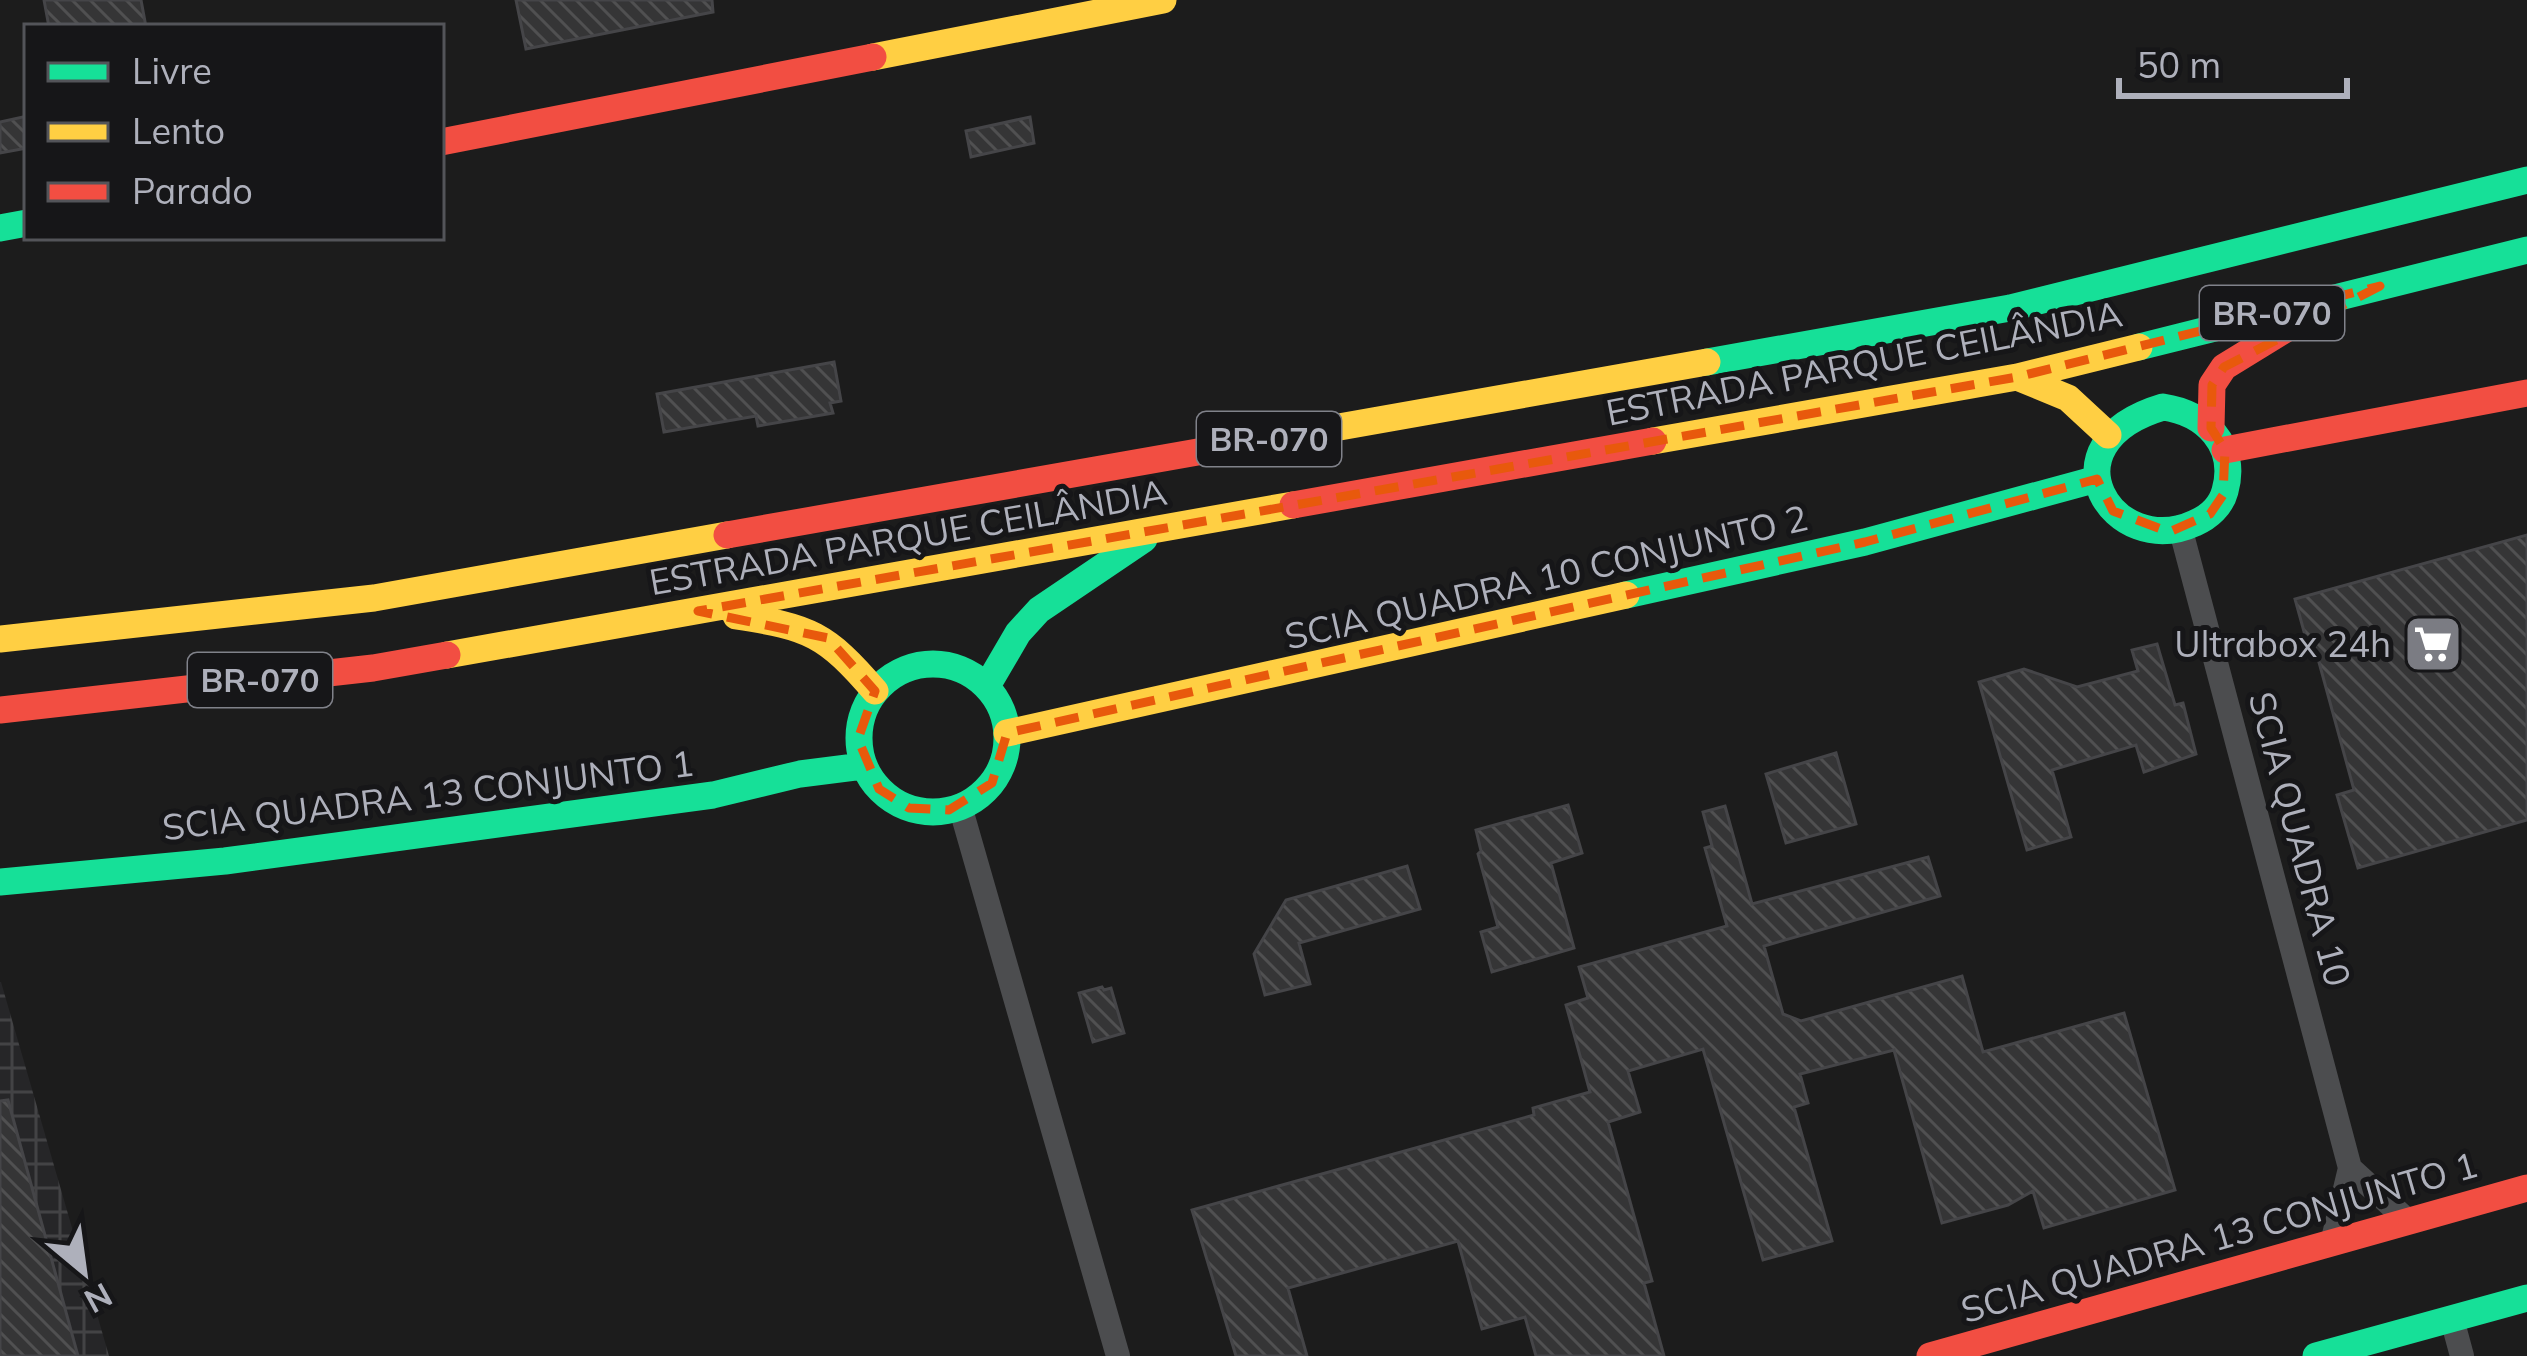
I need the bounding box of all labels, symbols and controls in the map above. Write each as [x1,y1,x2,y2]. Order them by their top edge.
legend [24,24,444,240]
scale bar [2119,24,2347,98]
text: 50 m [2137,42,2221,87]
text: Livre [132,48,212,93]
text: Lento [132,108,225,153]
text: Parado [132,168,253,213]
road number: BR-070 [2200,286,2344,340]
street label: ESTRADA PARQUE CEILÂNDIA [1602,290,2126,435]
road number: BR-070 [1197,412,1341,466]
street label: ESTRADA PARQUE CEILÂNDIA [646,469,1170,604]
street label: SCIA QUADRA 10 CONJUNTO 2 [1280,494,1812,659]
supermarket icon: Ultrabox 24h [2402,613,2464,675]
place label: Ultrabox 24h [2174,621,2391,666]
road number: BR-070 [188,653,332,707]
street label: SCIA QUADRA 10 [2240,687,2361,991]
street label: SCIA QUADRA 13 CONJUNTO 1 [160,740,696,849]
street label: SCIA QUADRA 13 CONJUNTO 1 [1956,1141,2482,1332]
north arrow [24,1212,144,1332]
text: N [78,1275,120,1323]

